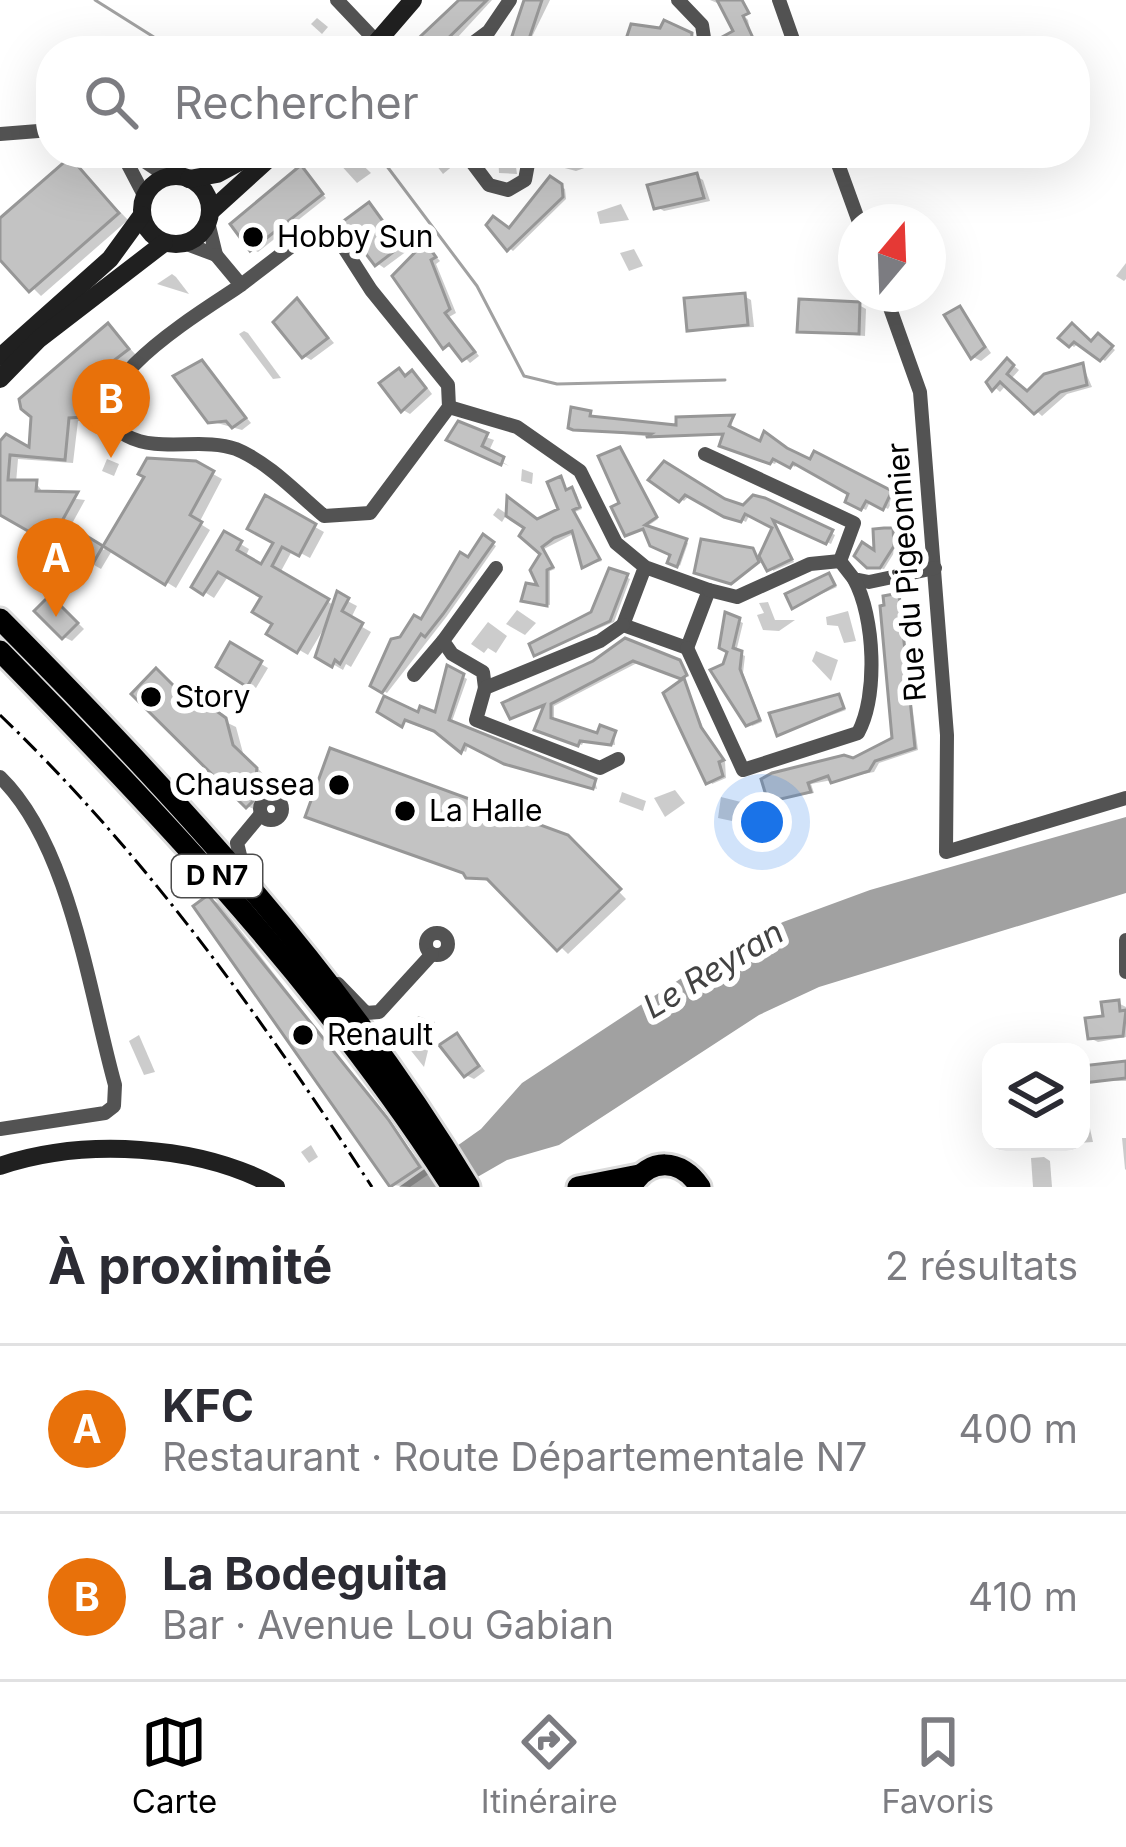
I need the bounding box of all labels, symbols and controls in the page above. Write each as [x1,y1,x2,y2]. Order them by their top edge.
search box [36,36,1090,168]
icon: search [78,69,144,135]
text: Rechercher [174,75,419,130]
north arrow [838,204,946,312]
place label: Hobby Sun [277,218,433,254]
marker: Hobby Sun [240,224,266,250]
pin: B [72,359,150,458]
street label: Rue du Pigeonnier [879,441,933,703]
pin: A [17,518,95,617]
place label: Story [175,678,251,714]
marker: Story [138,684,164,710]
place label: Chaussea [174,766,315,802]
marker: Chaussea [326,772,352,798]
place label: La Halle [429,792,542,828]
your location [732,792,792,852]
marker: La Halle [392,798,418,824]
road number: D N7 [172,855,262,897]
water label: Le Reyran [636,912,790,1026]
place label: Renault [327,1016,433,1052]
marker: Renault [290,1022,316,1048]
map controls [982,1043,1090,1151]
button: layers [982,1043,1090,1151]
text: À proximité [48,1235,332,1296]
text: 2 résultats [885,1242,1078,1289]
text: KFC [162,1378,254,1433]
text: A [72,1405,102,1452]
text: 400 m [958,1405,1078,1452]
text: Restaurant · Route Départementale N7 [162,1433,867,1480]
text: La Bodeguita [162,1546,448,1601]
text: B [74,1573,100,1620]
text: 410 m [968,1573,1078,1620]
text: Bar · Avenue Lou Gabian [162,1601,614,1648]
tab: Carte [132,1709,217,1821]
tab: Itinéraire [481,1709,618,1821]
tab: Favoris [881,1709,994,1821]

